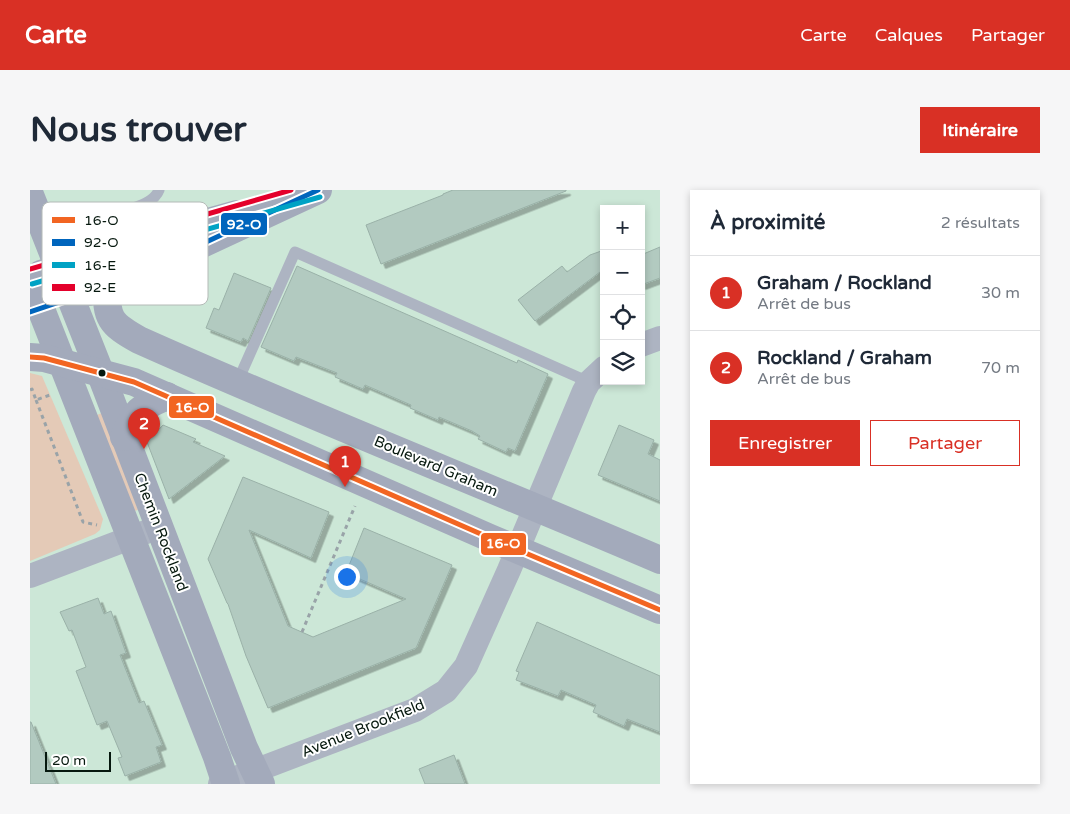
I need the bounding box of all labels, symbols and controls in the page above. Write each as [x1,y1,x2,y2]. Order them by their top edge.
text: Carte [25,21,87,50]
text: Carte [800,24,847,46]
text: Calques [875,24,943,46]
text: Partager [971,24,1045,46]
button: Itinéraire [920,107,1040,153]
text: Nous trouver [30,109,246,151]
legend [42,202,208,305]
map controls [600,205,645,385]
button: + [600,205,645,250]
text: À proximité [710,210,825,235]
text: 16-O [84,212,119,229]
line badge: 92-O [220,212,268,236]
text: 2 résultats [941,213,1020,233]
text: 92-O [227,216,261,233]
text: 92-O [84,234,119,251]
button: − [600,250,645,295]
text: 16-E [84,257,116,274]
text: Graham / Rockland [757,272,932,294]
text: 92-E [84,279,116,296]
text: 1 [721,283,731,303]
text: 30 m [981,283,1020,303]
text: Arrêt de bus [757,294,851,314]
button: locate [600,295,645,340]
button: layers [600,340,645,385]
text: Rockland / Graham [757,347,932,369]
text: 2 [721,358,731,378]
text: 70 m [981,358,1020,378]
unlabelled marker [97,368,107,378]
text: Arrêt de bus [757,369,851,389]
line badge: 16-O [168,395,215,419]
text: 16-O [175,399,209,416]
pin: 2 [128,408,160,449]
button: Enregistrer [710,420,860,466]
button: Partager [870,420,1020,466]
street label: Boulevard Graham [371,432,501,500]
pin: 1 [329,446,361,487]
street label: Chemin Rockland [130,470,192,594]
line badge: 16-O [480,532,527,556]
text: 16-O [486,535,520,552]
your location [334,564,360,590]
street label: Avenue Brookfield [299,695,427,761]
scale bar [45,749,111,772]
text: 20 m [52,752,86,769]

